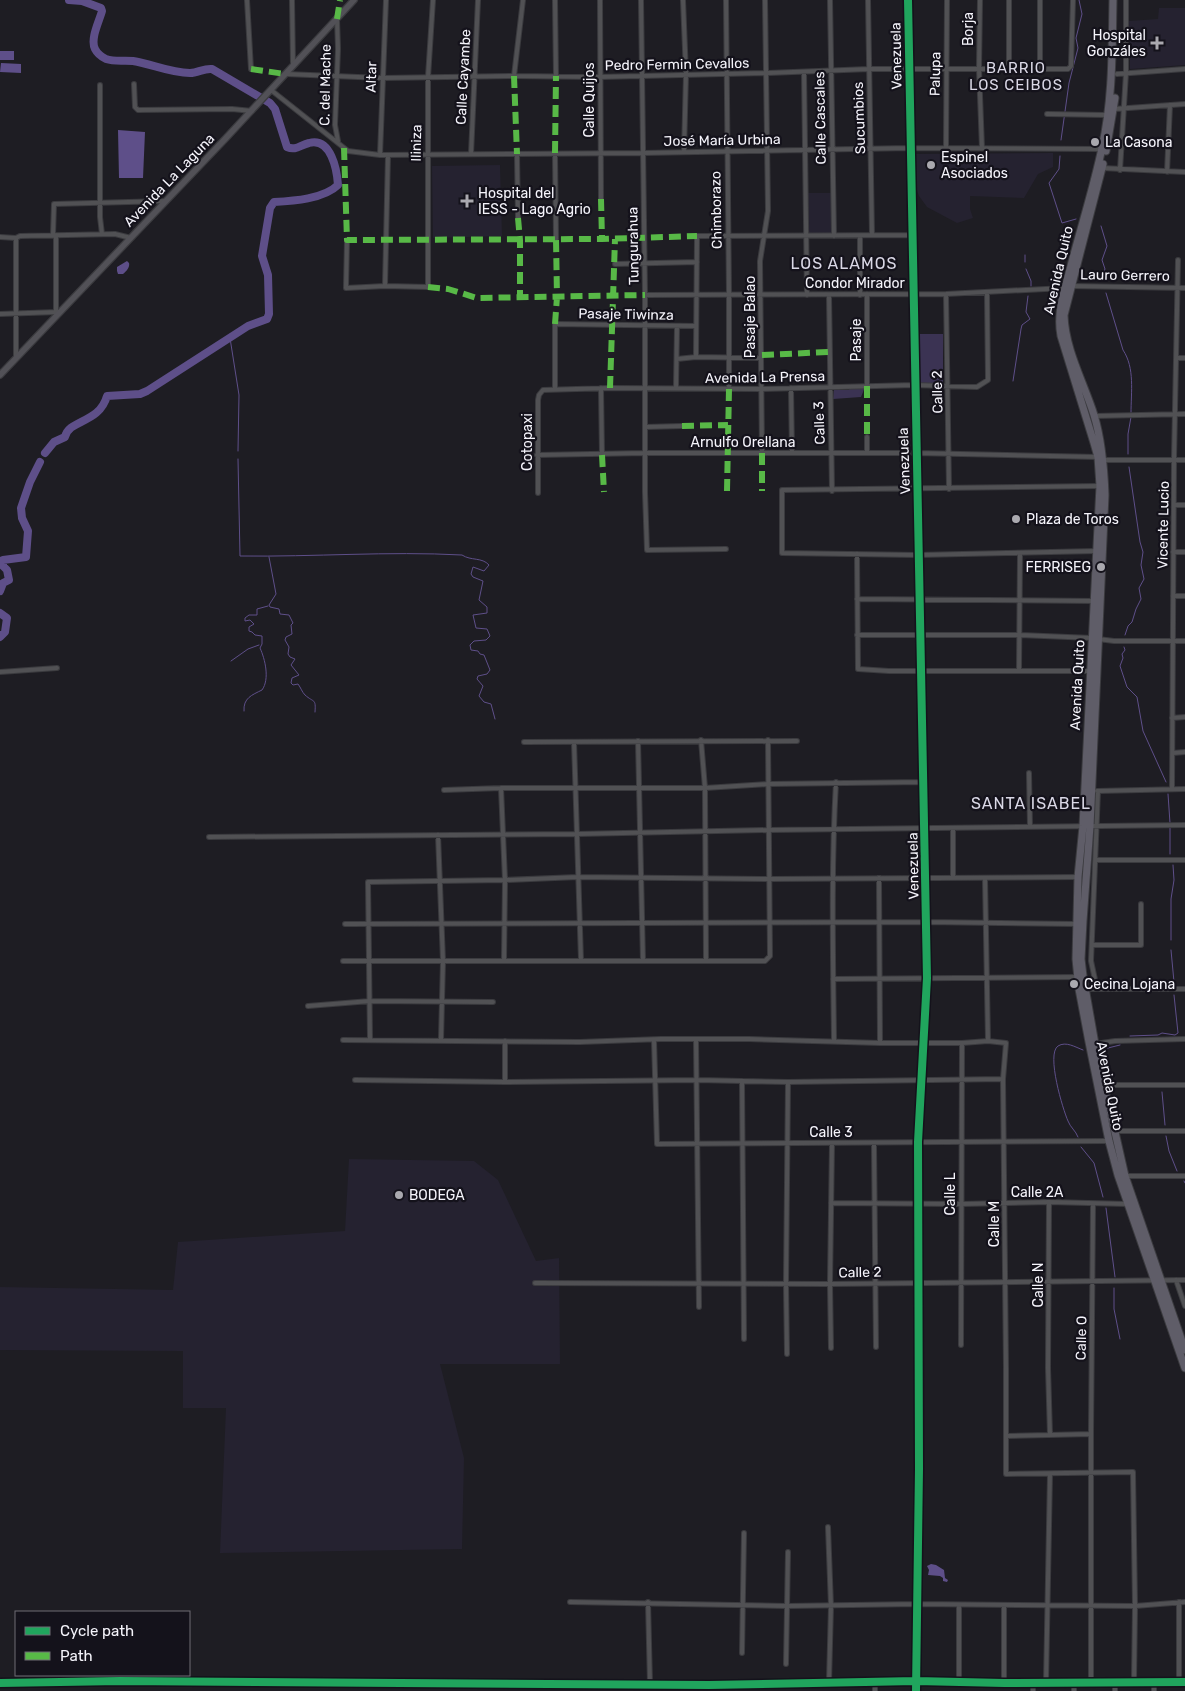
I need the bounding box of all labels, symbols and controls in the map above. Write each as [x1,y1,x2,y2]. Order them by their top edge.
street label: Borja [960,12,977,46]
street label: Venezuela [887,22,906,90]
place label: Hospital Gonzáles [1087,27,1146,60]
street label: Calle Cayambe [453,29,475,125]
marker: Hospital Gonzáles [1150,36,1164,50]
street label: C. del Mache [316,44,335,126]
street label: Palupa [927,52,944,96]
street label: Pedro Fermin Cevallos [605,55,750,74]
district label: BARRIO LOS CEIBOS [969,59,1063,94]
street label: Altar [362,60,381,93]
street label: Calle Quijos [581,62,598,138]
street label: Calle Cascales [811,71,830,165]
street label: Sucumbios [850,81,869,155]
street label: Iliniza [408,124,425,162]
street label: Avenida La Laguna [120,130,218,231]
street label: José María Urbina [663,131,781,150]
place label: La Casona [1105,134,1172,151]
marker: La Casona [1089,136,1101,148]
place label: Espinel Asociados [941,149,1008,182]
marker: Espinel Asociados [925,159,937,171]
street label: Chimborazo [707,171,726,249]
place label: Hospital del IESS - Lago Agrio [478,185,591,218]
marker: Hospital del IESS - Lago Agrio [460,194,474,208]
street label: Tungurahua [624,207,643,285]
street label: Avenida Quito [1040,224,1077,316]
district label: LOS ALAMOS [790,254,898,273]
street label: Lauro Gerrero [1080,266,1170,285]
street label: Condor Mirador [805,275,906,292]
street label: Pasaje Balao [742,276,759,358]
street label: Pasaje Tiwinza [578,305,674,324]
street label: Pasaje [848,318,865,361]
street label: Avenida La Prensa [705,368,825,387]
street label: Calle 2 [929,370,946,414]
street label: Calle 3 [810,401,829,445]
street label: Cotopaxi [519,413,536,471]
street label: Venezuela [895,427,914,495]
street label: Arnulfo Orellana [691,434,795,451]
street label: Vicente Lucio [1154,481,1173,569]
place label: Plaza de Toros [1026,511,1119,528]
marker: Plaza de Toros [1010,513,1022,525]
place label: FERRISEG [1026,559,1091,576]
marker: FERRISEG [1095,561,1107,573]
street label: Avenida Quito [1067,639,1088,731]
district label: SANTA ISABEL [971,794,1091,813]
street label: Venezuela [904,832,923,900]
place label: Cecina Lojana [1084,976,1175,993]
marker: Cecina Lojana [1068,978,1080,990]
street label: Avenida Quito [1093,1040,1126,1132]
street label: Calle 3 [809,1124,853,1141]
street label: Calle L [942,1172,959,1216]
street label: Calle 2A [1011,1184,1064,1201]
place label: BODEGA [409,1187,465,1204]
marker: BODEGA [393,1189,405,1201]
street label: Calle M [986,1201,1003,1247]
street label: Calle N [1030,1263,1047,1307]
street label: Calle 2 [838,1264,882,1281]
street label: Calle O [1073,1316,1090,1360]
legend [15,1611,190,1676]
text: Cycle path [60,1622,134,1640]
text: Path [60,1647,93,1665]

